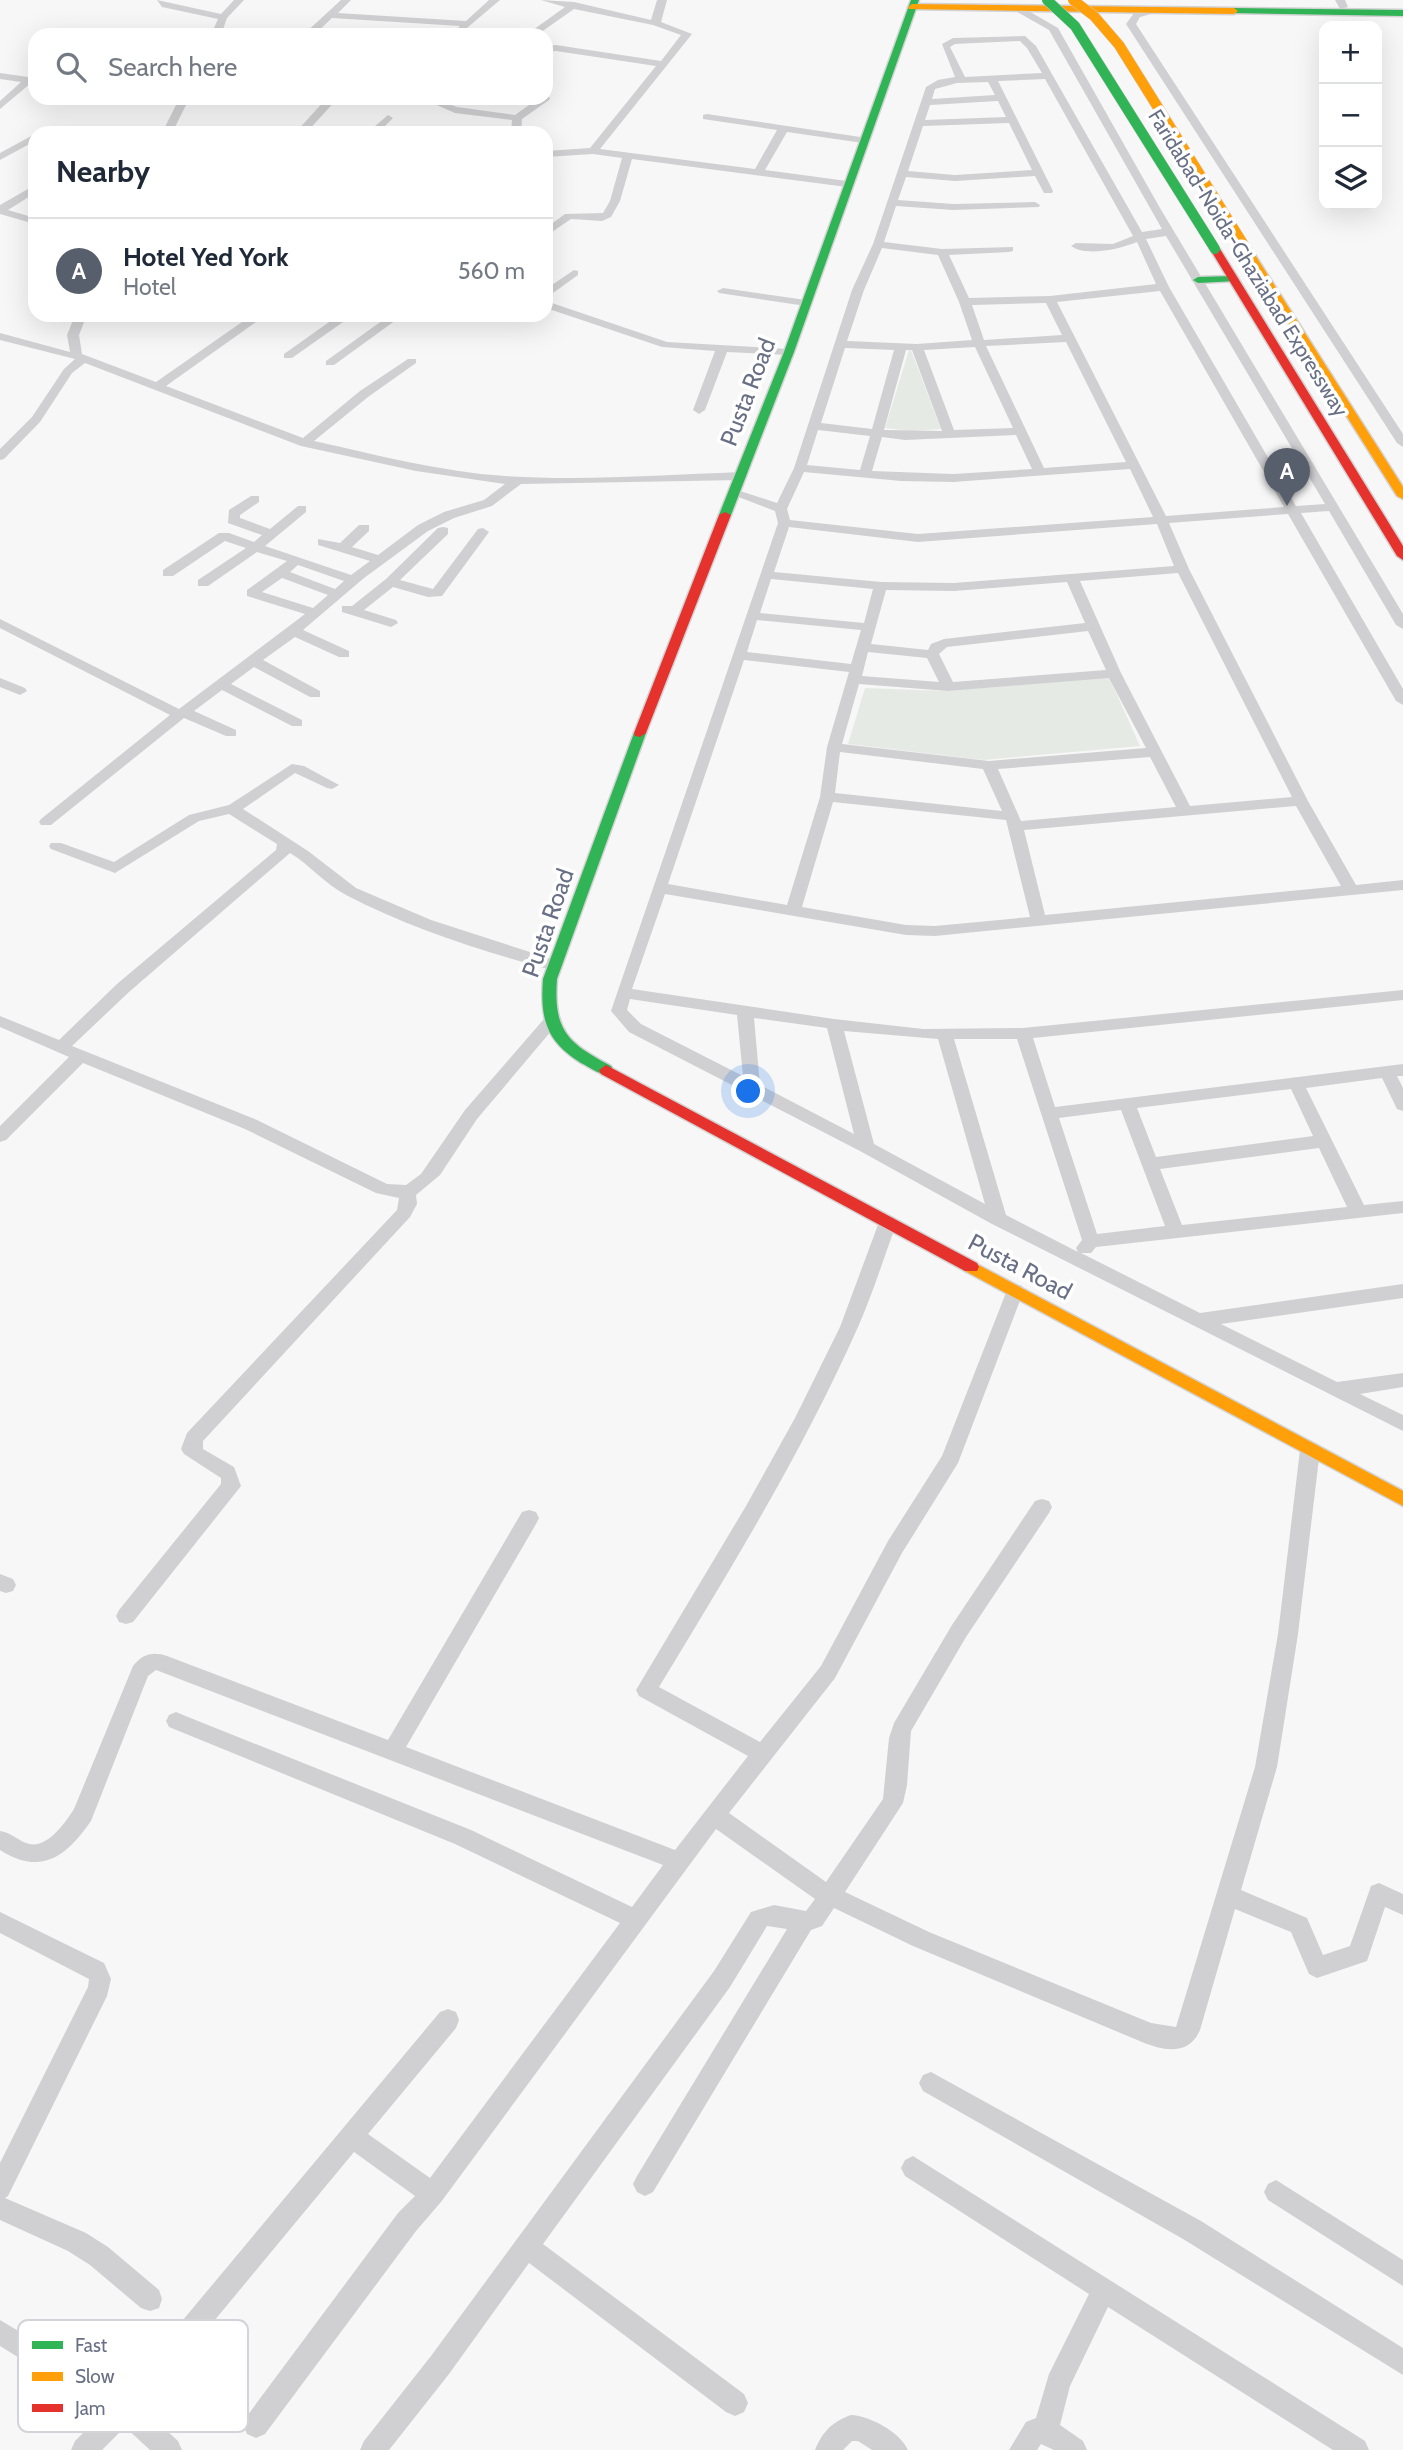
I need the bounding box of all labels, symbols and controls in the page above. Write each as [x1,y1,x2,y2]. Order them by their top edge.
map controls [1319,21,1382,210]
button: + [1319,21,1382,84]
search box [28,28,553,105]
icon: search [52,48,90,86]
text: Search here [108,51,237,83]
button: − [1319,84,1382,147]
street label: Faridabad-Noida-Ghaziabad Expressway [1143,105,1354,421]
button: layers [1319,147,1382,210]
text: Nearby [56,153,150,190]
text: Hotel Yed York [123,241,289,273]
text: A [72,257,86,285]
text: 560 m [458,257,525,285]
text: Hotel [123,273,176,301]
street label: Pusta Road [714,334,781,450]
pin: A [1264,448,1310,506]
street label: Pusta Road [515,865,580,981]
your location [731,1074,765,1108]
street label: Pusta Road [963,1227,1077,1306]
legend [18,2320,248,2432]
text: Fast [75,2334,108,2357]
text: Slow [75,2365,115,2388]
text: Jam [74,2397,105,2420]

